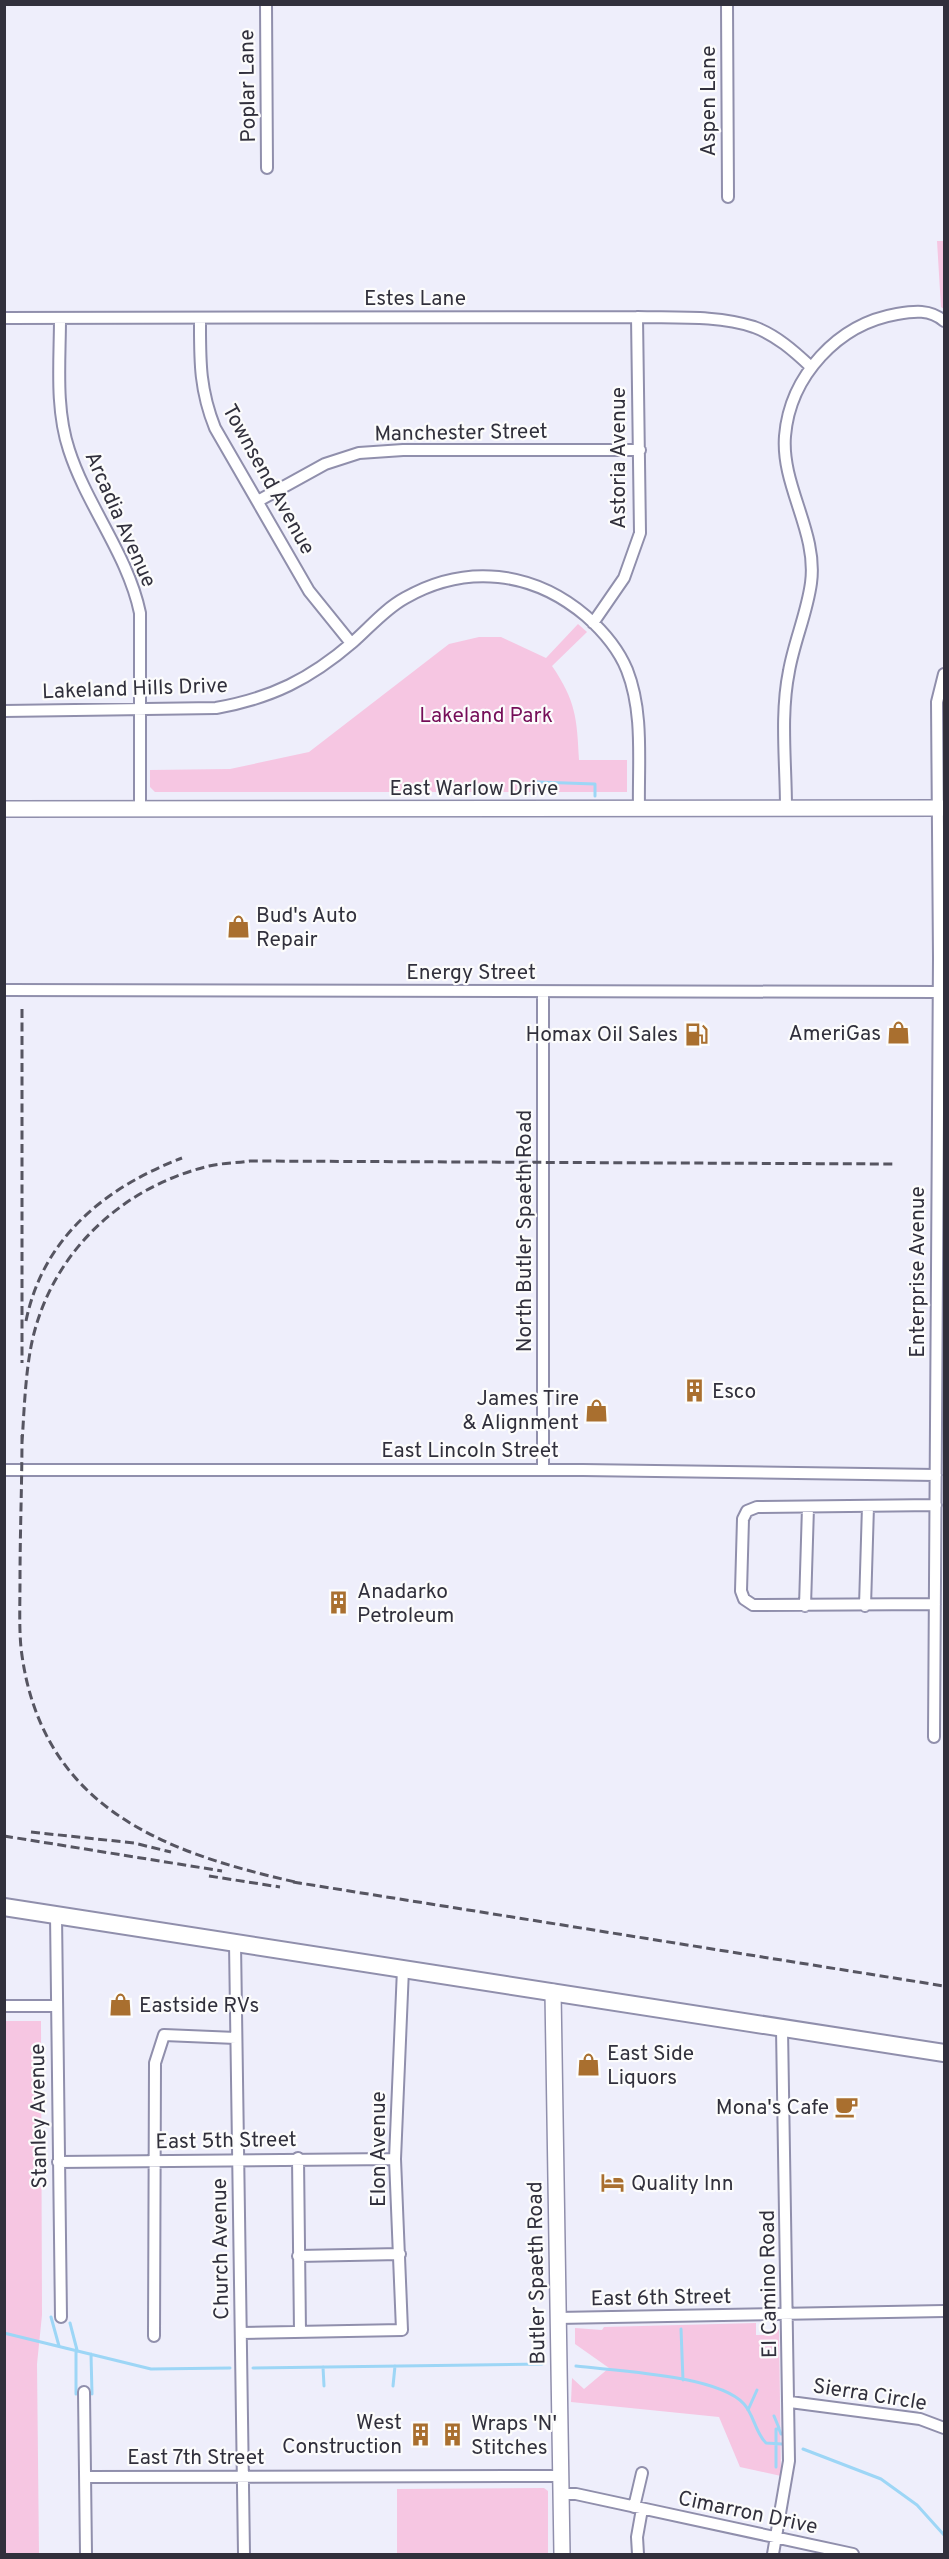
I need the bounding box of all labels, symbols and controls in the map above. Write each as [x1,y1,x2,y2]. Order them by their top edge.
street label: Poplar Lane [234,29,263,143]
street label: Aspen Lane [696,46,723,156]
street label: Estes Lane [364,286,466,313]
street label: Astoria Avenue [606,387,633,529]
street label: Townsend Avenue [215,400,320,560]
street label: Manchester Street [374,418,548,449]
street label: Arcadia Avenue [78,447,162,592]
street label: Lakeland Hills Drive [42,673,228,706]
park label: Lakeland Park [419,703,553,730]
street label: East Warlow Drive [390,776,558,803]
place label: Bud's Auto Repair [256,903,357,954]
shop icon: Bud's Auto Repair [225,914,251,940]
street label: Energy Street [406,960,536,987]
shop icon: AmeriGas [886,1020,912,1046]
fuel station icon: Homax Oil Sales [683,1021,709,1047]
place label: AmeriGas [788,1021,881,1048]
place label: Homax Oil Sales [525,1022,678,1049]
street label: North Butler Spaeth Road [512,1110,539,1352]
street label: Enterprise Avenue [905,1186,932,1358]
building icon: Esco [681,1378,707,1404]
place label: Esco [712,1379,756,1406]
place label: James Tire & Alignment [462,1386,579,1437]
shop icon: James Tire & Alignment [584,1397,610,1423]
street label: East Lincoln Street [381,1438,559,1465]
place label: Anadarko Petroleum [357,1579,454,1630]
building icon: Anadarko Petroleum [326,1590,352,1616]
shop icon: Eastside RVs [108,1992,134,2018]
place label: Eastside RVs [139,1993,259,2020]
place label: East Side Liquors [607,2041,694,2092]
street label: Stanley Avenue [25,2043,54,2189]
shop icon: East Side Liquors [576,2052,602,2078]
street label: Elon Avenue [366,2091,393,2207]
cafe icon: Mona's Cafe [834,2094,860,2120]
place label: Mona's Cafe [716,2095,829,2122]
street label: East 5th Street [155,2127,297,2156]
hotel icon: Quality Inn [600,2170,626,2196]
place label: Quality Inn [631,2171,734,2198]
street label: Church Avenue [207,2178,236,2320]
street label: Butler Spaeth Road [522,2181,553,2365]
street label: El Camino Road [755,2210,784,2358]
street label: East 6th Street [590,2284,732,2313]
street label: Sierra Circle [811,2373,929,2418]
place label: West Construction [282,2410,402,2461]
place label: Wraps 'N' Stitches [471,2411,557,2462]
building icon: West Construction [407,2421,433,2447]
building icon: Wraps 'N' Stitches [440,2422,466,2448]
street label: East 7th Street [127,2445,265,2472]
street label: Cimarron Drive [675,2486,820,2541]

